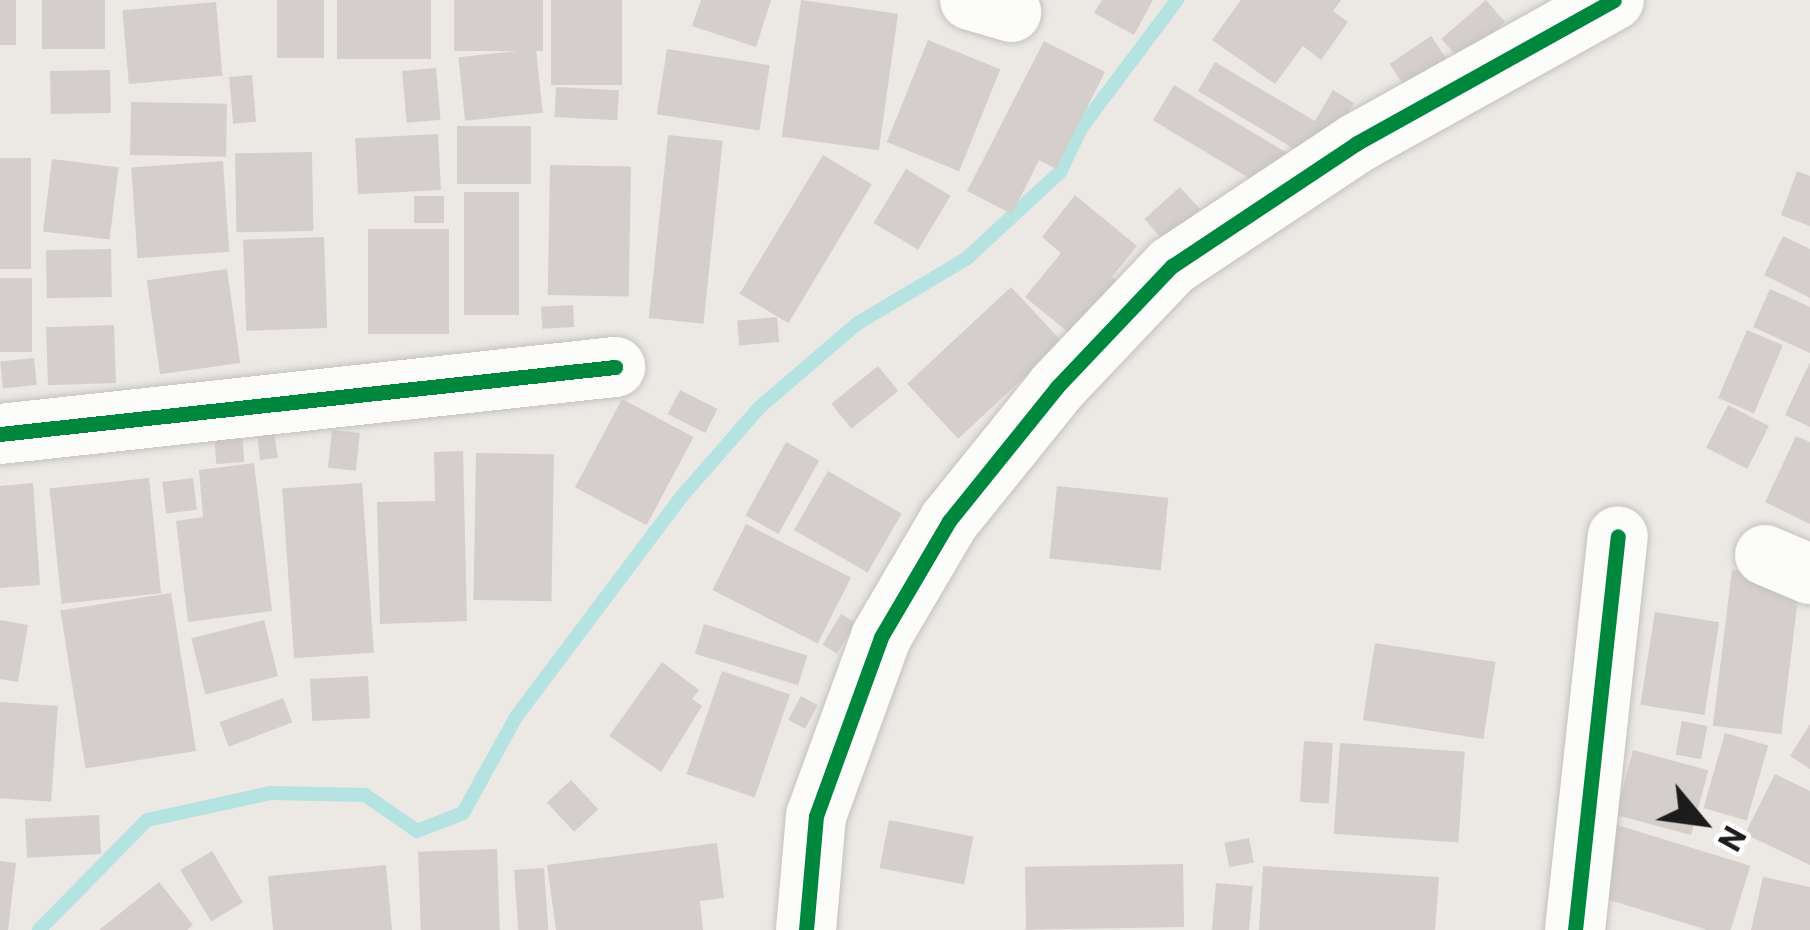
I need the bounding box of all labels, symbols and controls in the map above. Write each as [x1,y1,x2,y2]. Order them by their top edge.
north arrow [1642,762,1762,882]
text: N [1711,820,1756,859]

